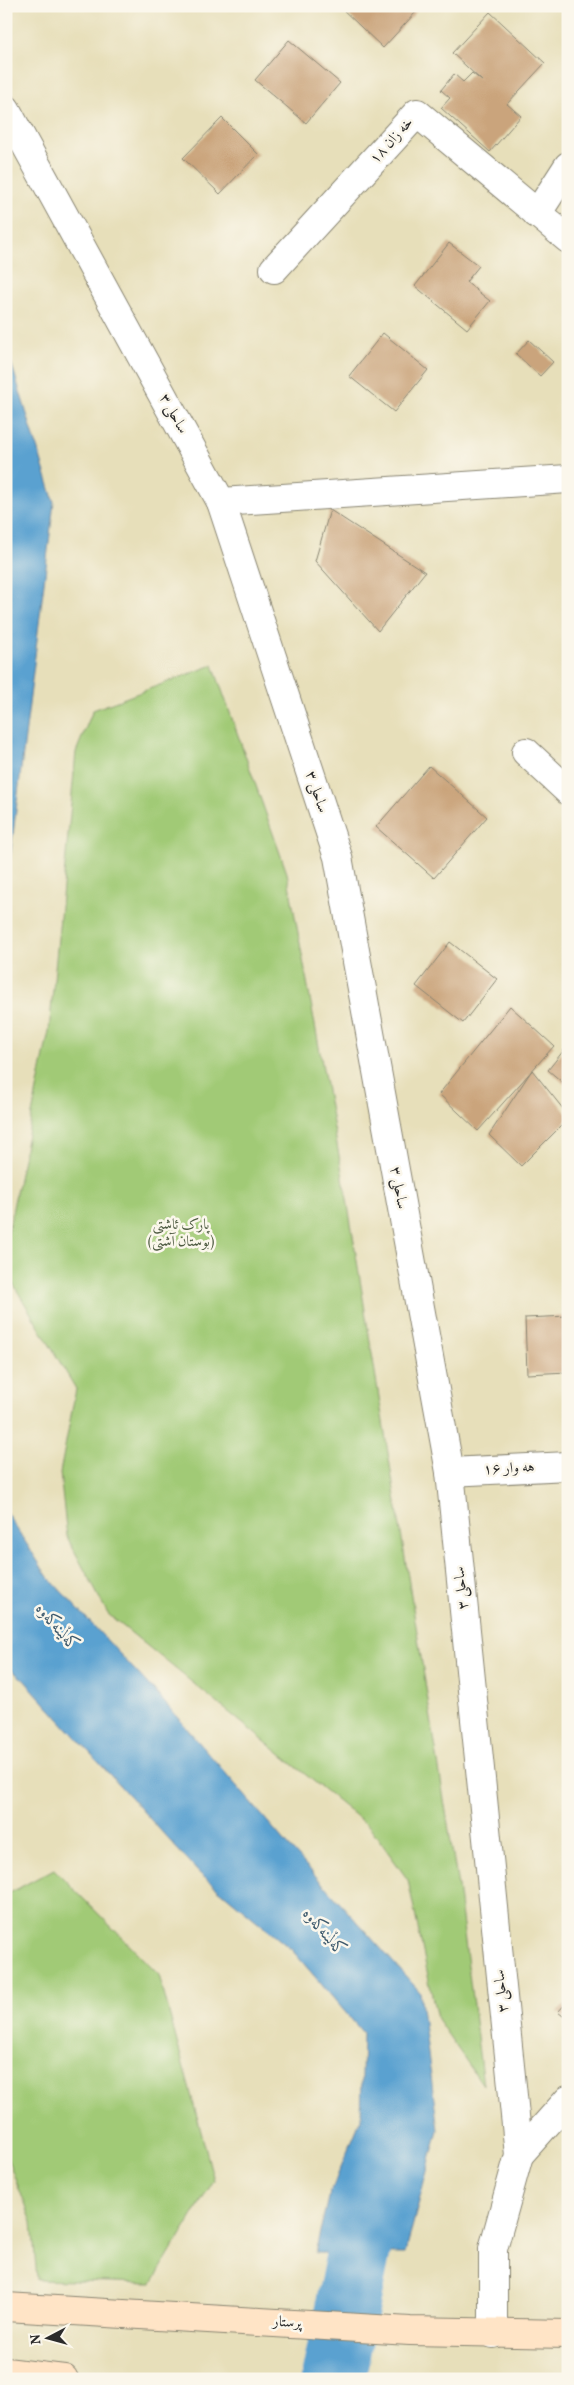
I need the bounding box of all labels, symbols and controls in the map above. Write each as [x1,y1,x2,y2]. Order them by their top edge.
street label: خه زان ۱۸ [365,113,419,169]
street label: ساحلی ۳ [153,390,193,438]
street label: ساحلی ۳ [299,768,333,816]
street label: ساحلی ۳ [384,1165,412,1211]
park label: پارک ئاشتی (بوستان آشتی) [148,1215,214,1253]
street label: هه وار ۱۶ [483,1457,535,1481]
street label: ساحلی ۳ [449,1566,475,1610]
water label: کەڵینەکەوە [30,1598,85,1657]
water label: کەڵینەکەوە [297,1903,352,1962]
street label: ساحلی ۳ [489,1969,515,2013]
street label: پرستار [270,2311,303,2335]
north arrow [22,2312,72,2362]
text: N [27,2333,47,2345]

